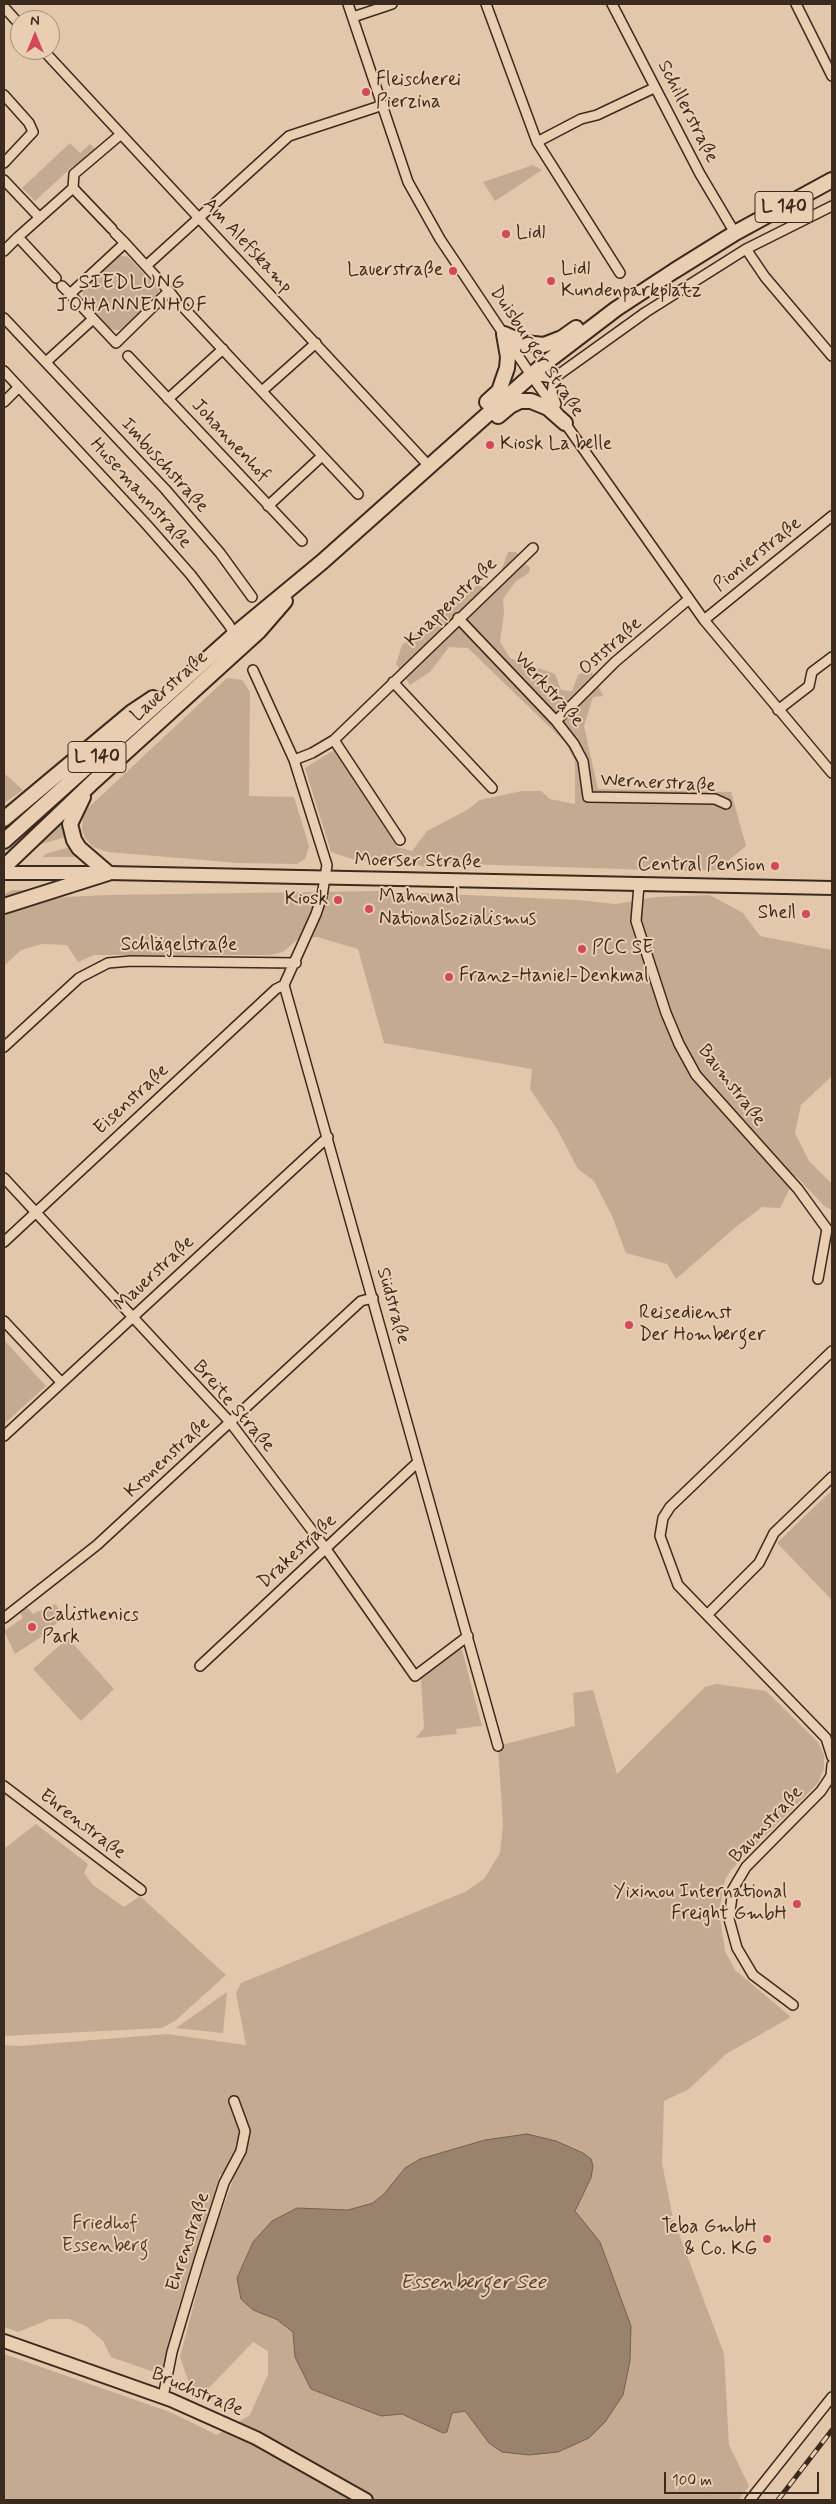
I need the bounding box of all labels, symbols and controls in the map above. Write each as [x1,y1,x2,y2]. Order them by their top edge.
north arrow [10,10,60,60]
text: N [30,12,40,30]
street label: Schillerstraße [651,57,723,167]
place label: Fleischerei Pierzina [376,70,461,114]
marker: Fleischerei Pierzina [360,86,372,98]
road number: L 140 [755,192,813,222]
street label: Am Alefskamp [197,194,297,298]
place label: Lidl [516,223,545,245]
marker: Lidl [500,228,512,240]
place label: Lidl Kundenparkplatz [561,259,702,303]
place label: Lauerstraße [347,260,443,282]
marker: Lauerstraße [447,265,459,277]
district label: SIEDLUNG JOHANNENHOF [56,272,208,319]
marker: Lidl Kundenparkplatz [545,275,557,287]
street label: Duisburger Straße [484,282,588,422]
street label: Johannenhof [186,395,274,487]
street label: Imbuschstraße [115,414,213,518]
street label: Husemannstraße [84,434,196,554]
place label: Kiosk La belle [500,434,612,456]
marker: Kiosk La belle [484,439,496,451]
street label: Pionierstraße [709,513,807,597]
street label: Knappenstraße [401,553,503,653]
street label: Oststraße [575,613,647,681]
street label: Lauerstraße [127,647,213,727]
street label: Werkstraße [508,648,588,732]
road number: L 140 [68,742,126,772]
street label: Wernerstraße [600,770,716,798]
street label: Moerser Straße [354,849,482,875]
place label: Central Pension [638,855,765,877]
marker: Central Pension [769,860,781,872]
place label: Mahnmal Nationalsozialismus [379,887,536,931]
place label: Kiosk [285,889,328,911]
marker: Kiosk [332,894,344,906]
marker: Mahnmal Nationalsozialismus [363,903,375,915]
place label: Shell [758,903,796,925]
marker: Shell [800,908,812,920]
street label: Schlägelstraße [121,935,237,957]
place label: PCC SE [592,938,653,960]
marker: PCC SE [576,943,588,955]
place label: Franz-Haniel-Denkmal [459,966,649,988]
marker: Franz-Haniel-Denkmal [443,971,455,983]
street label: Baumstraße [692,1041,770,1131]
street label: Eisenstraße [90,1060,174,1140]
street label: Mauerstraße [110,1231,200,1317]
street label: Südstraße [370,1265,414,1347]
place label: Reisedienst Der Homberger [639,1303,766,1347]
marker: Reisedienst Der Homberger [623,1319,635,1331]
street label: Breite Straße [187,1357,279,1457]
street label: Kronenstraße [120,1413,216,1503]
street label: Drakestraße [254,1510,342,1594]
place label: Calisthenics Park [42,1605,139,1649]
marker: Calisthenics Park [26,1621,38,1633]
street label: Baumstraße [725,1782,809,1868]
street label: Ehrenstraße [34,1785,130,1865]
place label: Yixinou International Freight GmbH [613,1882,787,1926]
marker: Yixinou International Freight GmbH [791,1898,803,1910]
street label: Ehrenstraße [162,2190,216,2294]
park label: Friedhof Essenberg [62,2214,148,2258]
place label: Teba GmbH & Co. KG [661,2217,757,2261]
marker: Teba GmbH & Co. KG [761,2233,773,2245]
water label: Essenberger See [400,2272,546,2296]
street label: Bruchstraße [148,2363,246,2423]
scale bar [666,2462,821,2494]
text: 100 m [672,2471,712,2491]

